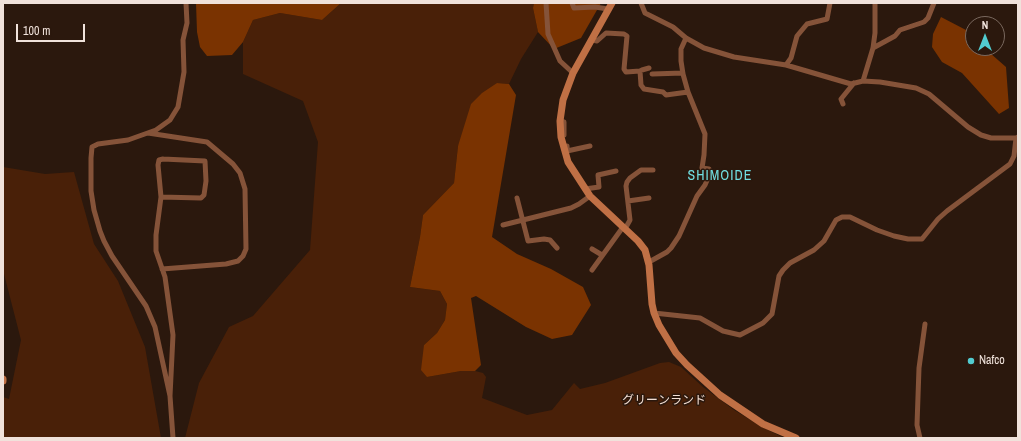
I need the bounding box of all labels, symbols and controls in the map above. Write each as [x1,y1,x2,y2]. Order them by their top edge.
scale bar [18,16,87,42]
north arrow [965,16,1005,56]
text: N [982,18,988,32]
text: 100 m [23,23,50,39]
district label: SHIMOIDE [688,168,752,184]
place label: Nafco [979,354,1005,368]
marker: Nafco [966,356,976,366]
park label: グリーンランド [622,394,706,408]

